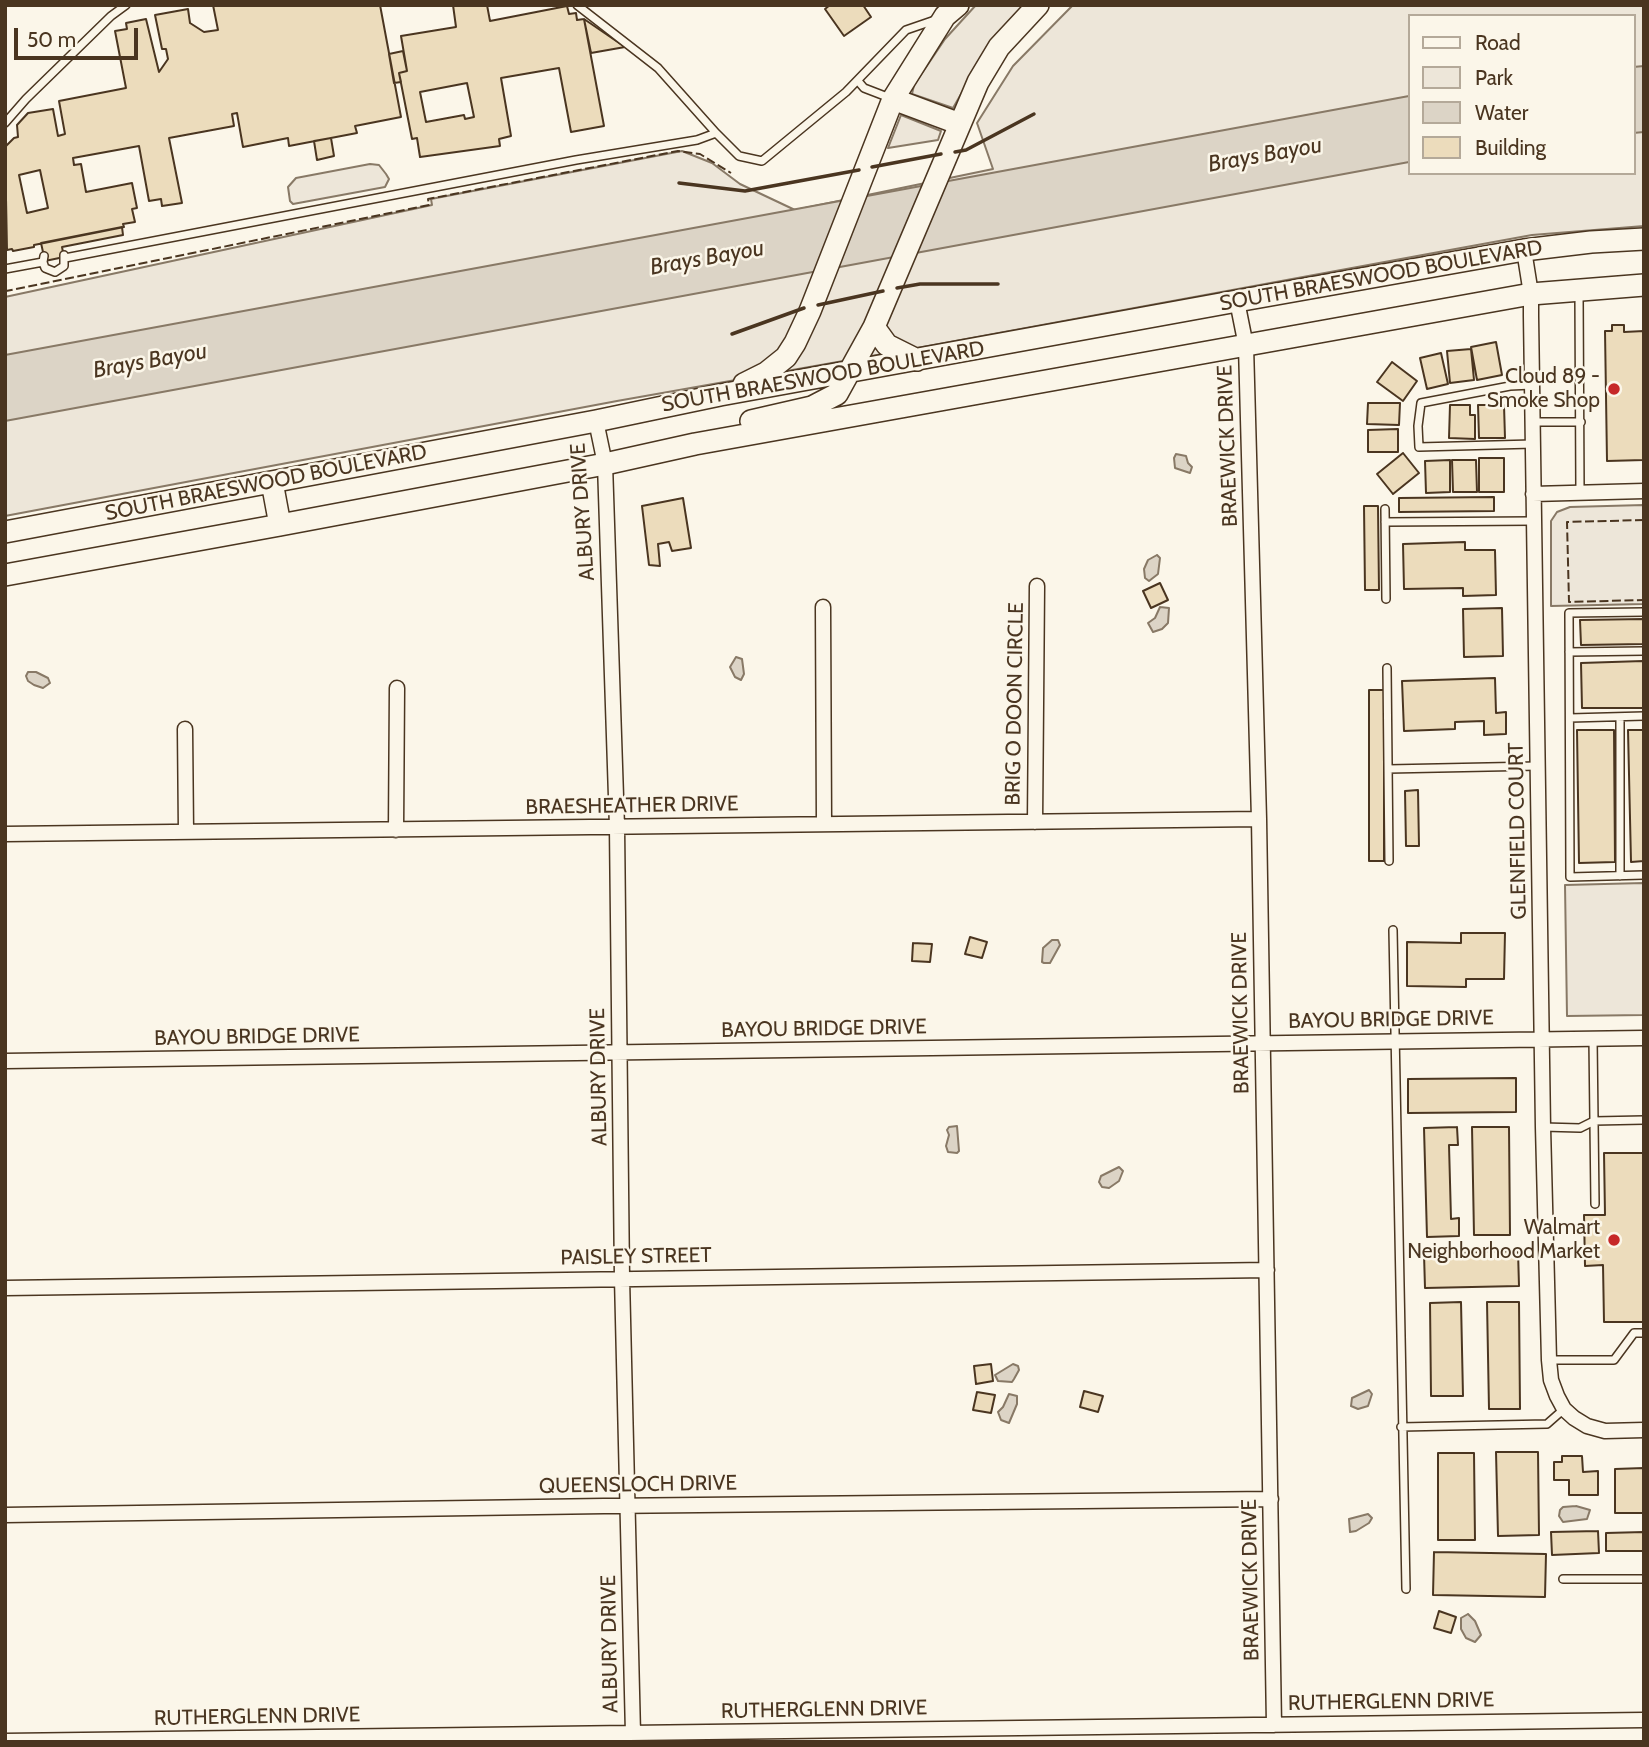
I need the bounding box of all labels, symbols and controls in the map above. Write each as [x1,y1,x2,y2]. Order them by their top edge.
scale bar [18,14,142,58]
legend [1408,14,1635,175]
text: 50 m [27,27,76,52]
text: Road [1475,30,1521,55]
text: Park [1475,65,1513,90]
text: Water [1475,100,1528,125]
water label: Brays Bayou [1206,131,1324,179]
text: Building [1475,135,1546,160]
water label: Brays Bayou [648,234,766,282]
street label: SOUTH BRAESWOOD BOULEVARD [1218,235,1544,317]
street label: SOUTH BRAESWOOD BOULEVARD [660,336,986,418]
water label: Brays Bayou [91,337,209,385]
street label: BRAEWICK DRIVE [1213,364,1243,528]
place label: Cloud 89 - Smoke Shop [1487,364,1600,414]
marker: Cloud 89 - Smoke Shop [1606,381,1622,397]
street label: SOUTH BRAESWOOD BOULEVARD [103,439,429,527]
street label: ALBURY DRIVE [566,442,600,582]
street label: BRIG O DOON CIRCLE [1001,602,1029,806]
street label: GLENFIELD COURT [1504,742,1532,920]
street label: BRAESHEATHER DRIVE [525,792,739,820]
street label: BRAEWICK DRIVE [1227,932,1255,1094]
street label: BAYOU BRIDGE DRIVE [1288,1006,1494,1034]
street label: ALBURY DRIVE [585,1008,613,1146]
street label: BAYOU BRIDGE DRIVE [721,1015,927,1043]
street label: BAYOU BRIDGE DRIVE [154,1023,360,1051]
place label: Walmart Neighborhood Market [1407,1215,1600,1265]
marker: Walmart Neighborhood Market [1606,1232,1622,1248]
street label: PAISLEY STREET [560,1243,712,1271]
street label: QUEENSLOCH DRIVE [539,1471,737,1499]
street label: BRAEWICK DRIVE [1237,1499,1265,1661]
street label: ALBURY DRIVE [596,1575,624,1713]
street label: RUTHERGLENN DRIVE [1288,1688,1494,1716]
street label: RUTHERGLENN DRIVE [721,1696,927,1724]
street label: RUTHERGLENN DRIVE [154,1703,360,1731]

